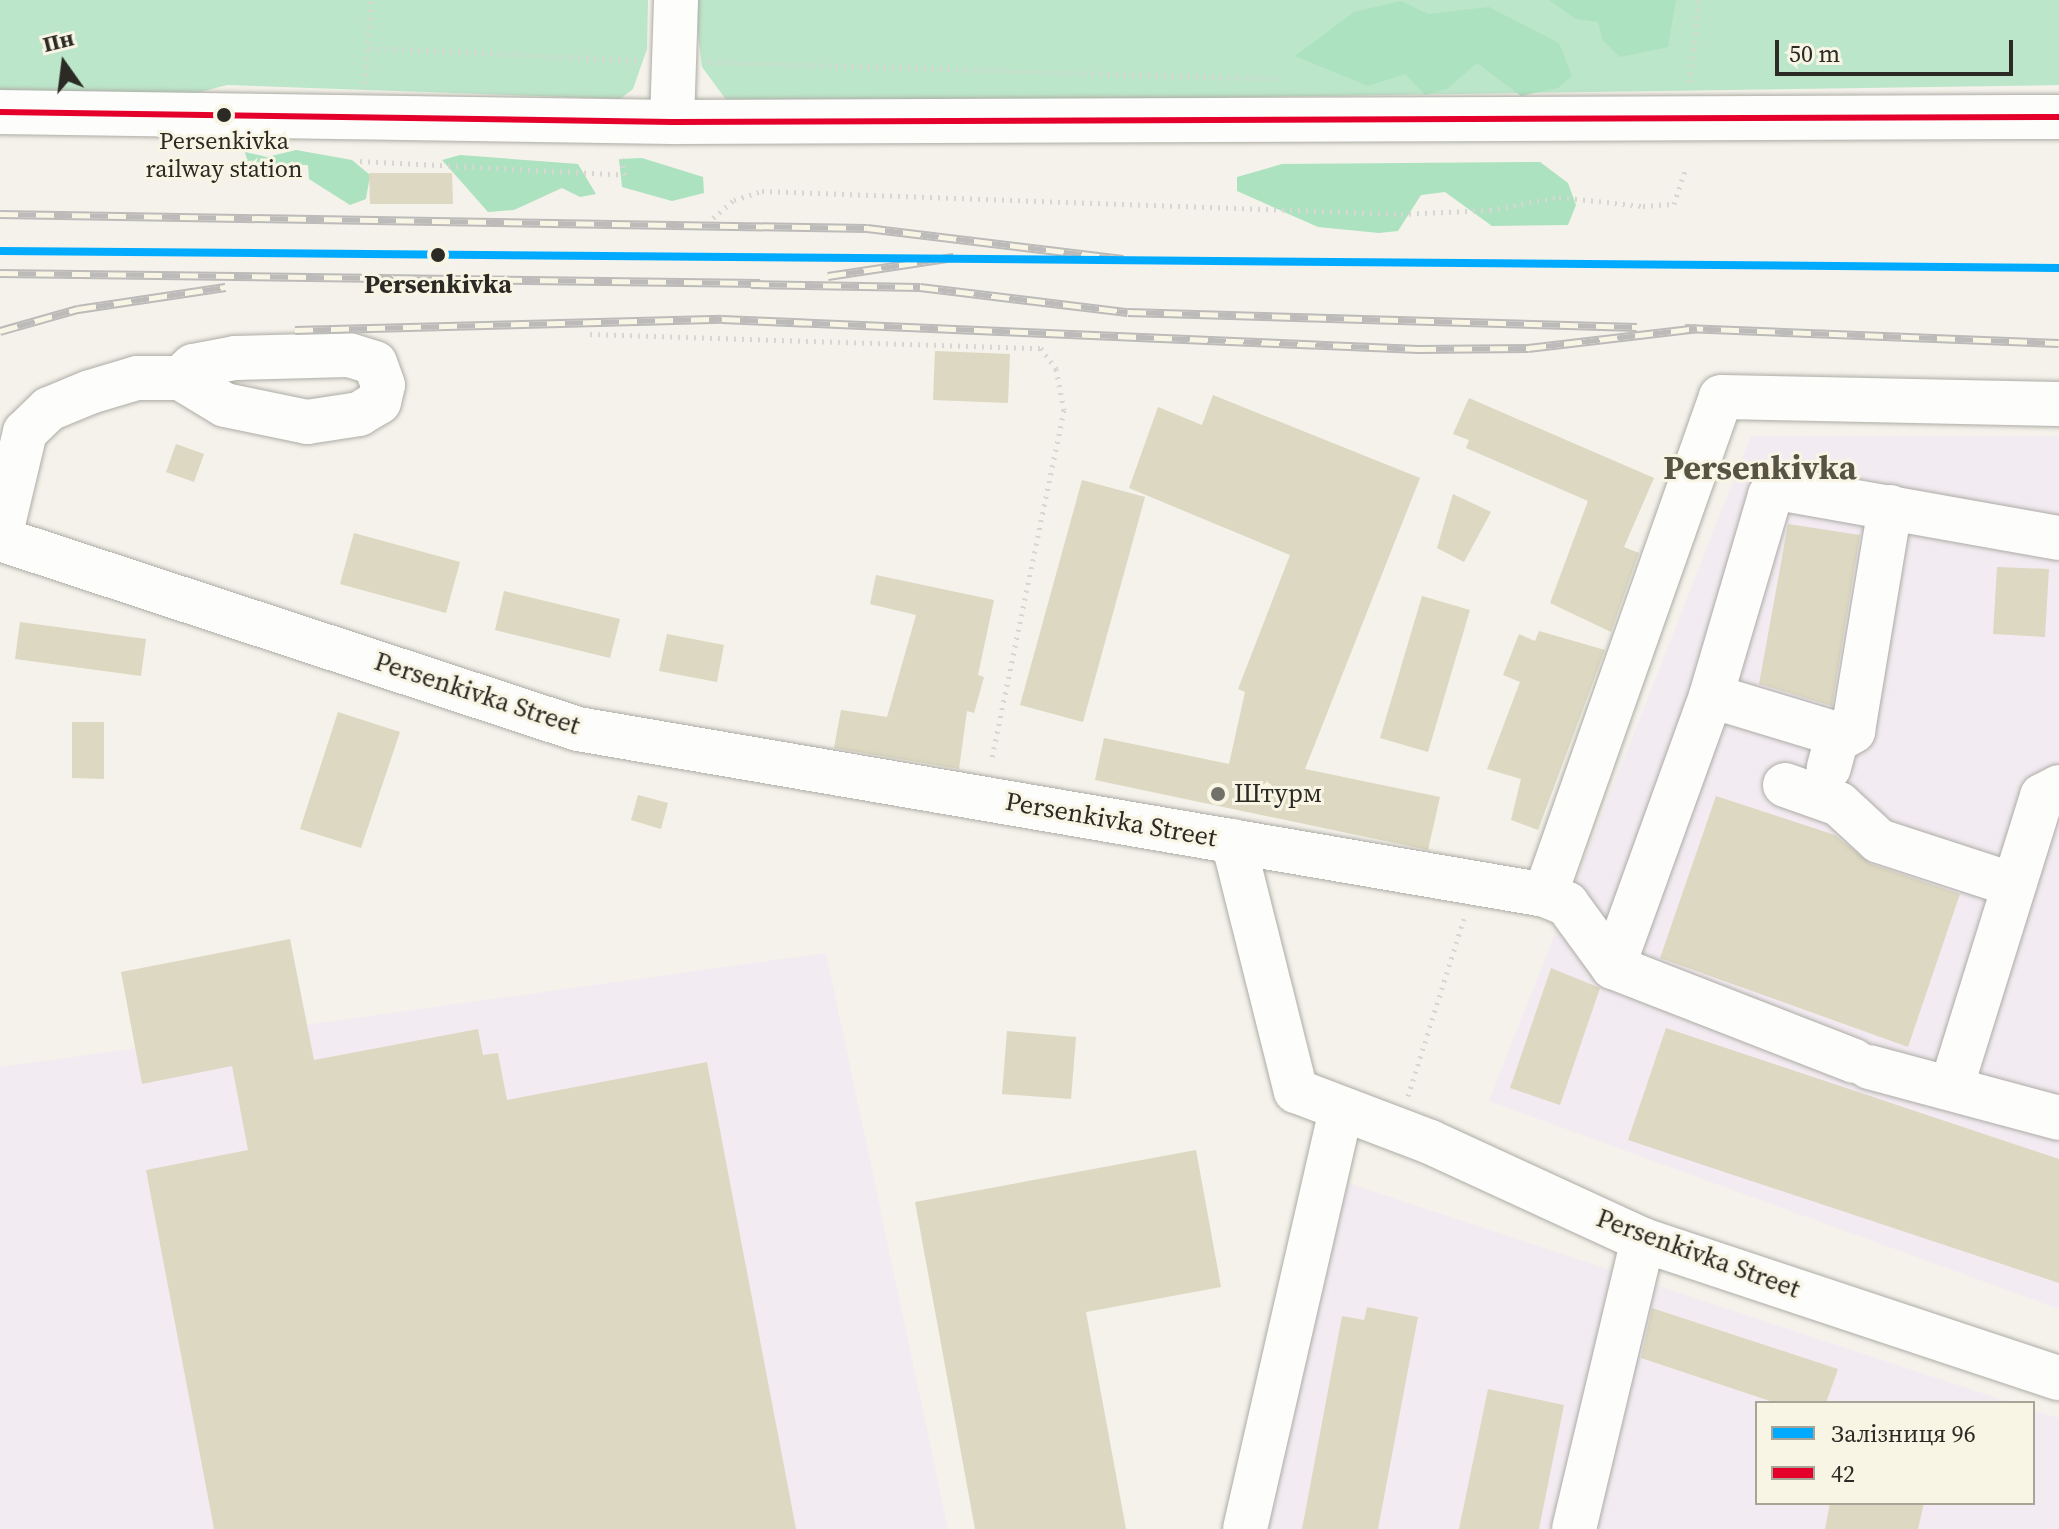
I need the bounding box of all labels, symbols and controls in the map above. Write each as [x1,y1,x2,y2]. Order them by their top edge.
text: Пн [40,22,77,59]
north arrow [24,24,104,104]
scale bar [1779,24,2017,74]
text: 50 m [1789,37,1840,70]
marker: Persenkivka railway station [216,107,232,123]
place label: Persenkivka railway station [145,127,303,183]
marker: Persenkivka [427,244,449,266]
place label: Persenkivka [364,269,512,301]
district label: Persenkivka [1663,448,1857,488]
street label: Persenkivka Street [370,646,584,742]
place label: Штурм [1234,778,1322,810]
marker: Штурм [1209,785,1227,803]
street label: Persenkivka Street [1003,786,1219,854]
street label: Persenkivka Street [1592,1203,1804,1305]
legend [1755,1401,2035,1505]
text: Залізниця 96 [1831,1417,1976,1450]
text: 42 [1831,1457,1855,1490]

